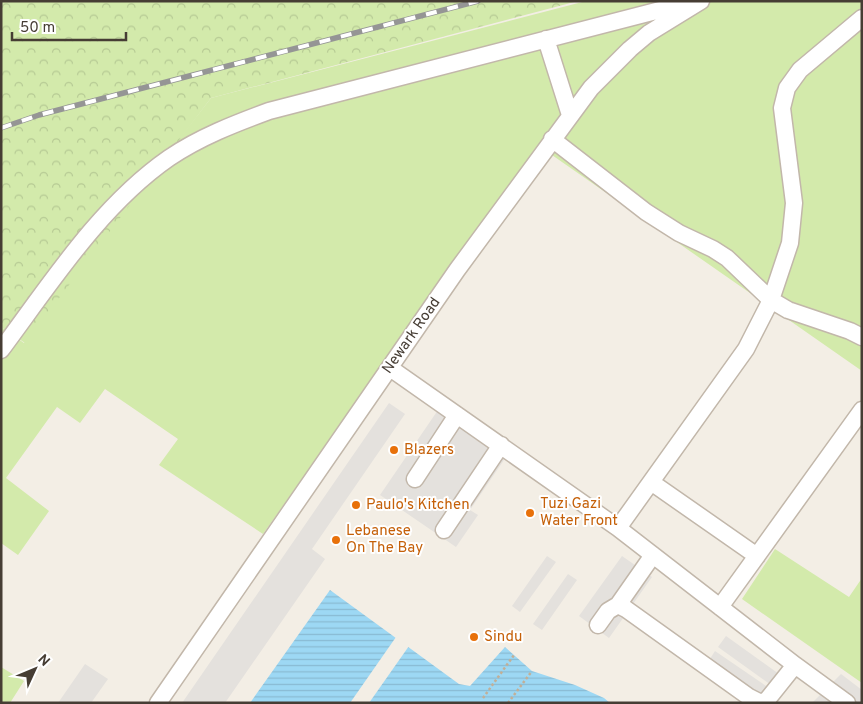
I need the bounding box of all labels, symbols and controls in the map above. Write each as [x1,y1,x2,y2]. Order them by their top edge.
scale bar [12,10,126,42]
text: 50 m [20,19,55,38]
street label: Newark Road [379,294,445,378]
place label: Blazers [404,441,454,460]
marker: Blazers [388,444,400,456]
place label: Tuzi Gazi Water Front [540,495,618,531]
place label: Paulo's Kitchen [366,496,470,515]
marker: Paulo's Kitchen [350,499,362,511]
marker: Tuzi Gazi Water Front [524,507,536,519]
place label: Lebanese On The Bay [346,522,423,558]
marker: Lebanese On The Bay [330,534,342,546]
place label: Sindu [484,628,522,647]
marker: Sindu [468,631,480,643]
north arrow [10,644,60,694]
text: N [34,651,53,671]

